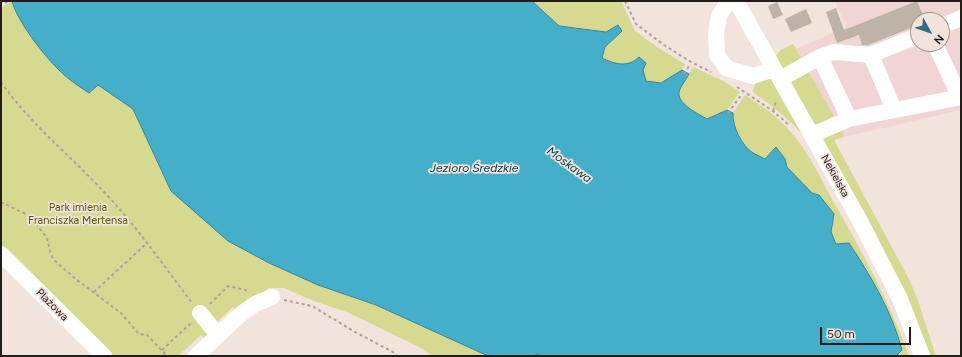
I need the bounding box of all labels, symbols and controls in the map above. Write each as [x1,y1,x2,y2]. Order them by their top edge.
north arrow [910,12,950,52]
text: N [931,32,947,47]
water label: Moskawa [544,144,594,186]
street label: Nekielska [818,152,852,200]
water label: Jezioro Średzkie [430,161,518,175]
park label: Park imienia Franciszka Mertensa [28,201,128,227]
street label: Plażowa [33,286,71,324]
scale bar [822,319,913,345]
text: 50 m [827,327,855,341]

